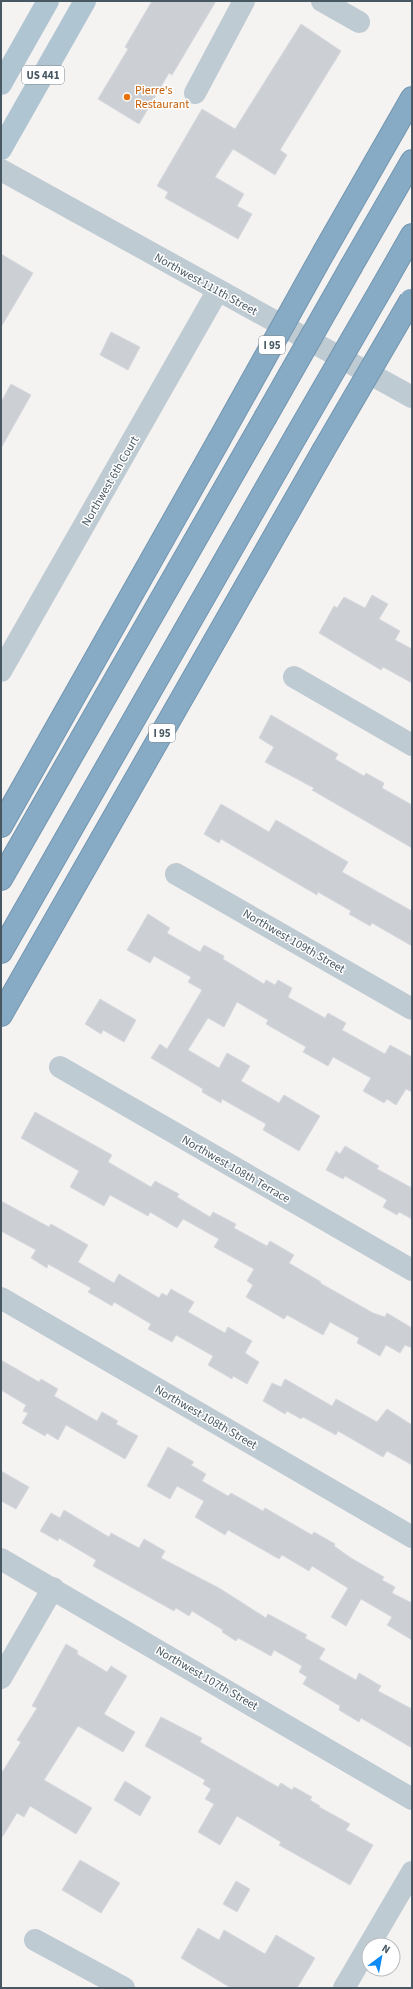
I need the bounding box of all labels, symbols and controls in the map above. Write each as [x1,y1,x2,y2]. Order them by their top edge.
road number: US 441 [22,66,64,84]
place label: Pierre's Restaurant [135,82,189,113]
marker: Pierre's Restaurant [122,92,132,102]
street label: Northwest 111th Street [151,249,260,320]
road number: I 95 [259,336,285,354]
street label: Northwest 6th Court [78,433,143,530]
road number: I 95 [149,724,175,742]
street label: Northwest 109th Street [239,905,348,978]
street label: Northwest 108th Terrace [178,1131,293,1207]
street label: Northwest 108th Street [151,1381,260,1454]
street label: Northwest 107th Street [152,1642,261,1715]
north arrow [361,1937,401,1977]
text: N [379,1941,393,1957]

